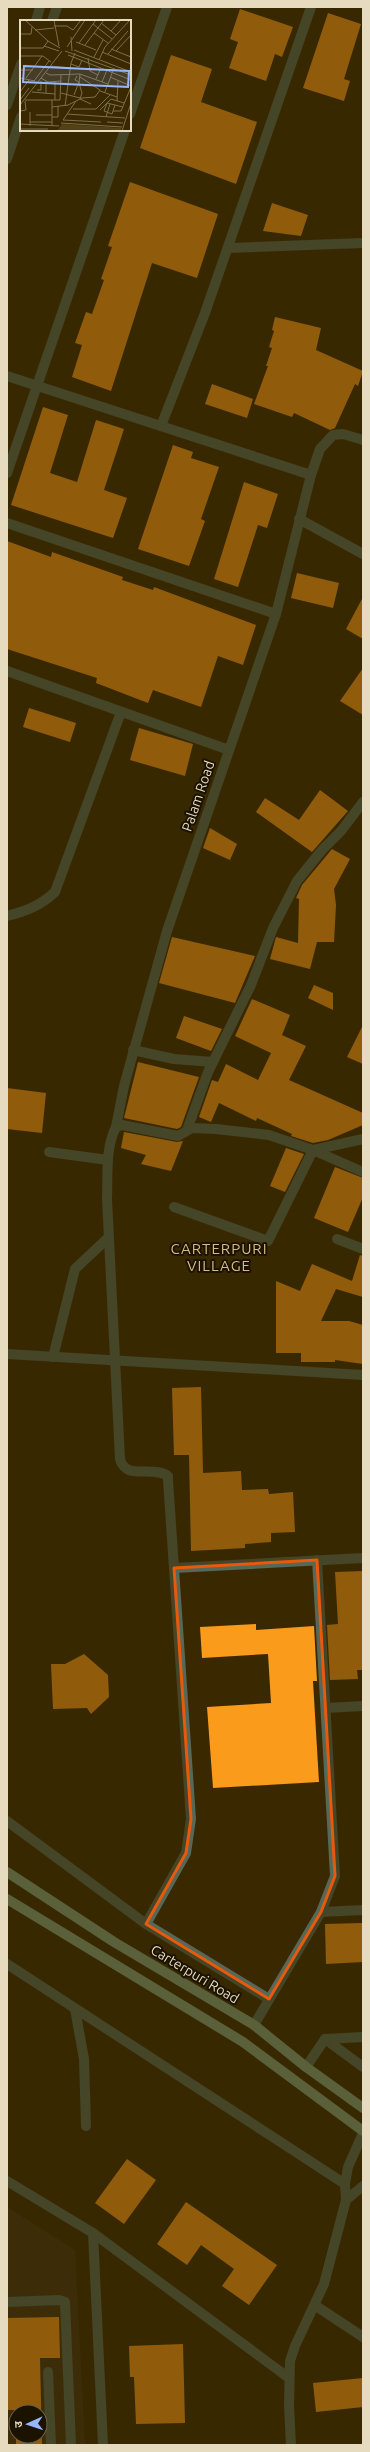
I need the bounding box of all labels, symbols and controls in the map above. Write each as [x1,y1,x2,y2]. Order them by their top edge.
inset map [20,20,131,131]
street label: Palam Road [178,758,218,834]
district label: CARTERPURI VILLAGE [170,1240,268,1274]
street label: Carterpuri Road [148,1941,242,2007]
north arrow [8,2404,48,2444]
text: उ [12,2420,24,2428]

